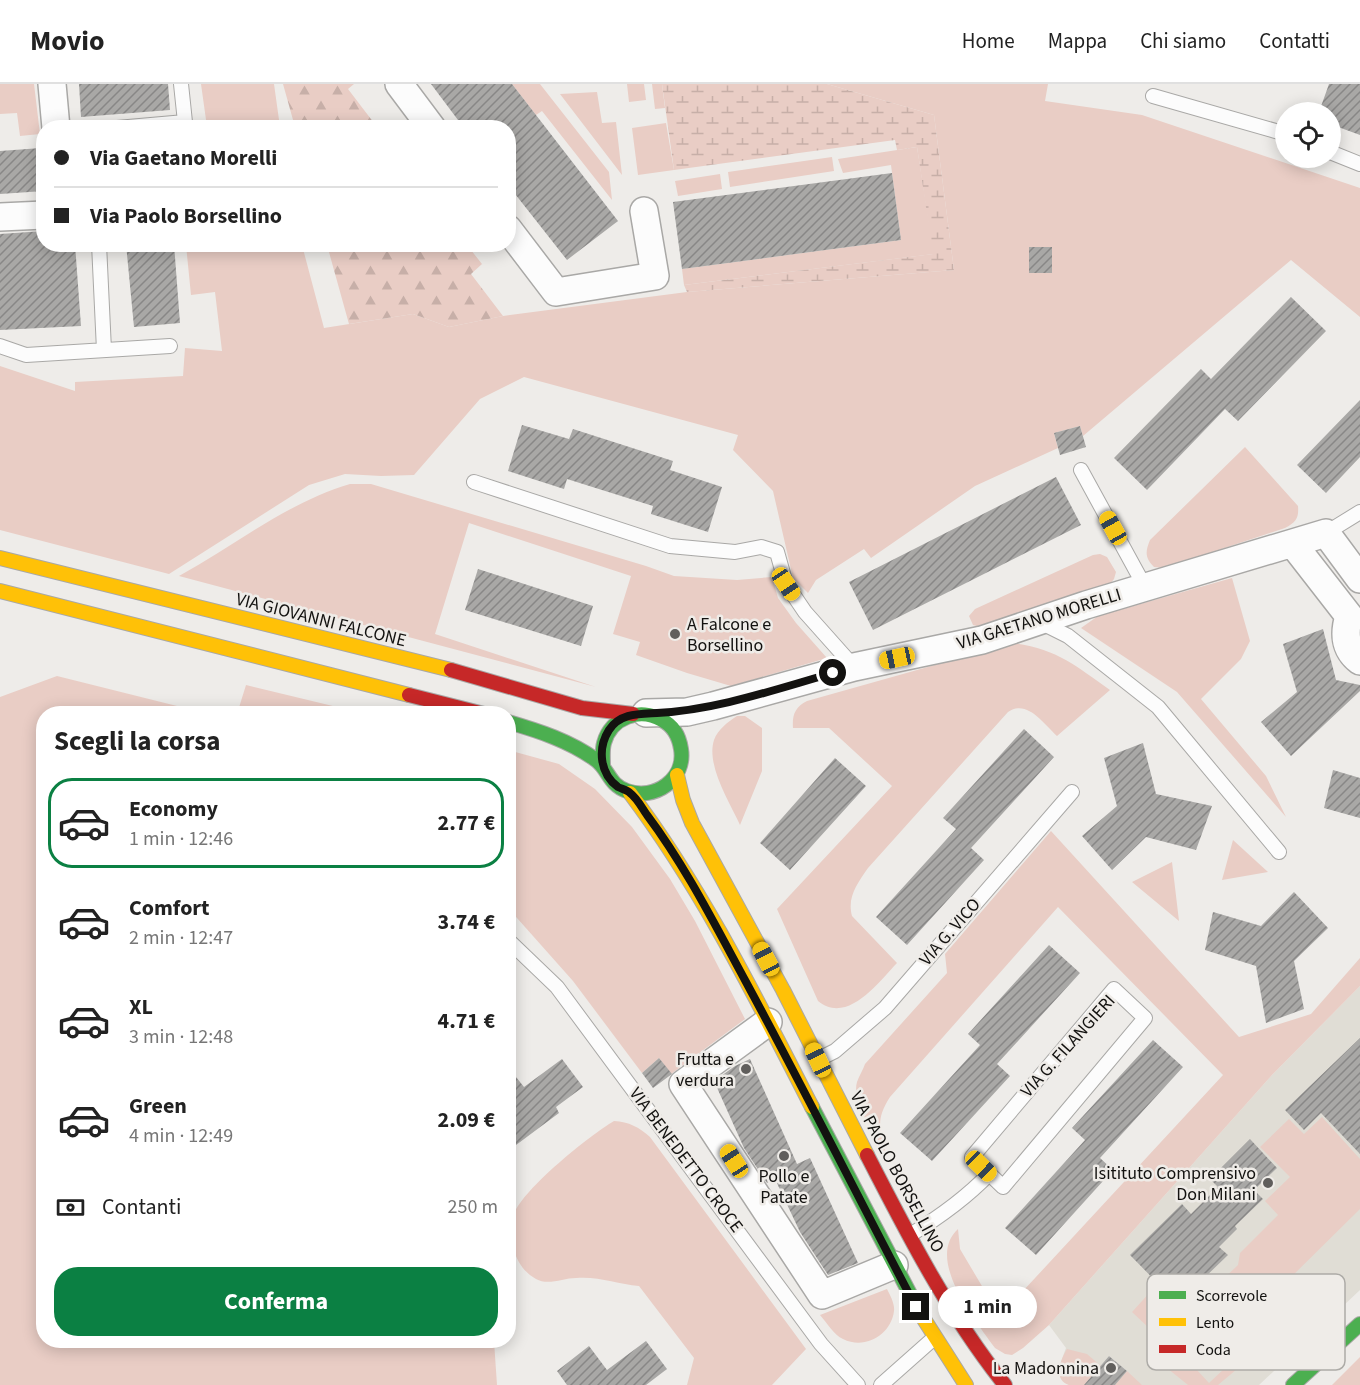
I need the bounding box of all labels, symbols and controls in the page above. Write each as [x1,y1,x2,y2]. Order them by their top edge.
text: Movio [30,21,105,61]
text: Home [962,26,1015,56]
text: Mappa [1048,26,1107,56]
text: Chi siamo [1140,26,1226,56]
text: Contatti [1259,26,1330,56]
map controls [1275,102,1341,168]
button: locate [1275,102,1341,168]
text: Via Gaetano Morelli [90,142,277,174]
text: Via Paolo Borsellino [90,200,282,232]
car [1096,508,1130,548]
car [768,564,804,604]
street label: VIA GAETANO MORELLI [954,582,1124,656]
street label: VIA GIOVANNI FALCONE [233,587,409,653]
place label: A Falcone e Borsellino [687,612,771,658]
marker: A Falcone e Borsellino [668,627,682,641]
car [878,645,916,671]
route start [819,659,846,686]
text: Scegli la corsa [54,722,221,761]
text: Economy [129,793,218,825]
icon: car [57,796,111,850]
text: 2.77 € [438,807,495,839]
text: 1 min · 12:46 [129,825,233,853]
text: Comfort [129,892,210,924]
street label: VIA G. VICO [914,893,986,971]
icon: car [57,895,111,949]
text: 3.74 € [438,906,495,938]
text: 2 min · 12:47 [129,924,233,952]
car [750,939,782,979]
street label: VIA G. FILANGIERI [1015,989,1121,1103]
text: XL [129,991,153,1023]
icon: car [57,994,111,1048]
text: 4.71 € [438,1005,495,1037]
text: 3 min · 12:48 [129,1023,233,1051]
car [802,1040,834,1080]
place label: Frutta e verdura [676,1047,734,1093]
marker: Frutta e verdura [739,1062,753,1076]
street label: VIA BENEDETTO CROCE [623,1082,749,1238]
street label: VIA PAOLO BORSELLINO [844,1087,950,1257]
text: Green [129,1090,187,1122]
icon: car [57,1093,111,1147]
text: 2.09 € [438,1104,495,1136]
text: 4 min · 12:49 [129,1122,233,1150]
car [717,1141,751,1181]
car [962,1147,1000,1185]
marker: Pollo e Patate [777,1149,791,1163]
place label: Isitituto Comprensivo Don Milani [1094,1161,1256,1207]
place label: Pollo e Patate [759,1164,810,1210]
marker: Isitituto Comprensivo Don Milani [1261,1176,1275,1190]
icon: cash [54,1191,87,1224]
text: Contanti [102,1191,181,1223]
text: 250 m [448,1193,498,1221]
button: Conferma [54,1267,498,1336]
legend [1147,1274,1345,1370]
text: Scorrevole [1196,1285,1267,1307]
callout: 1 min [937,1286,1036,1328]
route end [902,1293,929,1320]
text: 1 min [963,1293,1012,1321]
text: Lento [1196,1312,1234,1334]
text: Coda [1196,1339,1231,1361]
place label: La Madonnina [993,1356,1099,1381]
marker: La Madonnina [1104,1361,1118,1375]

